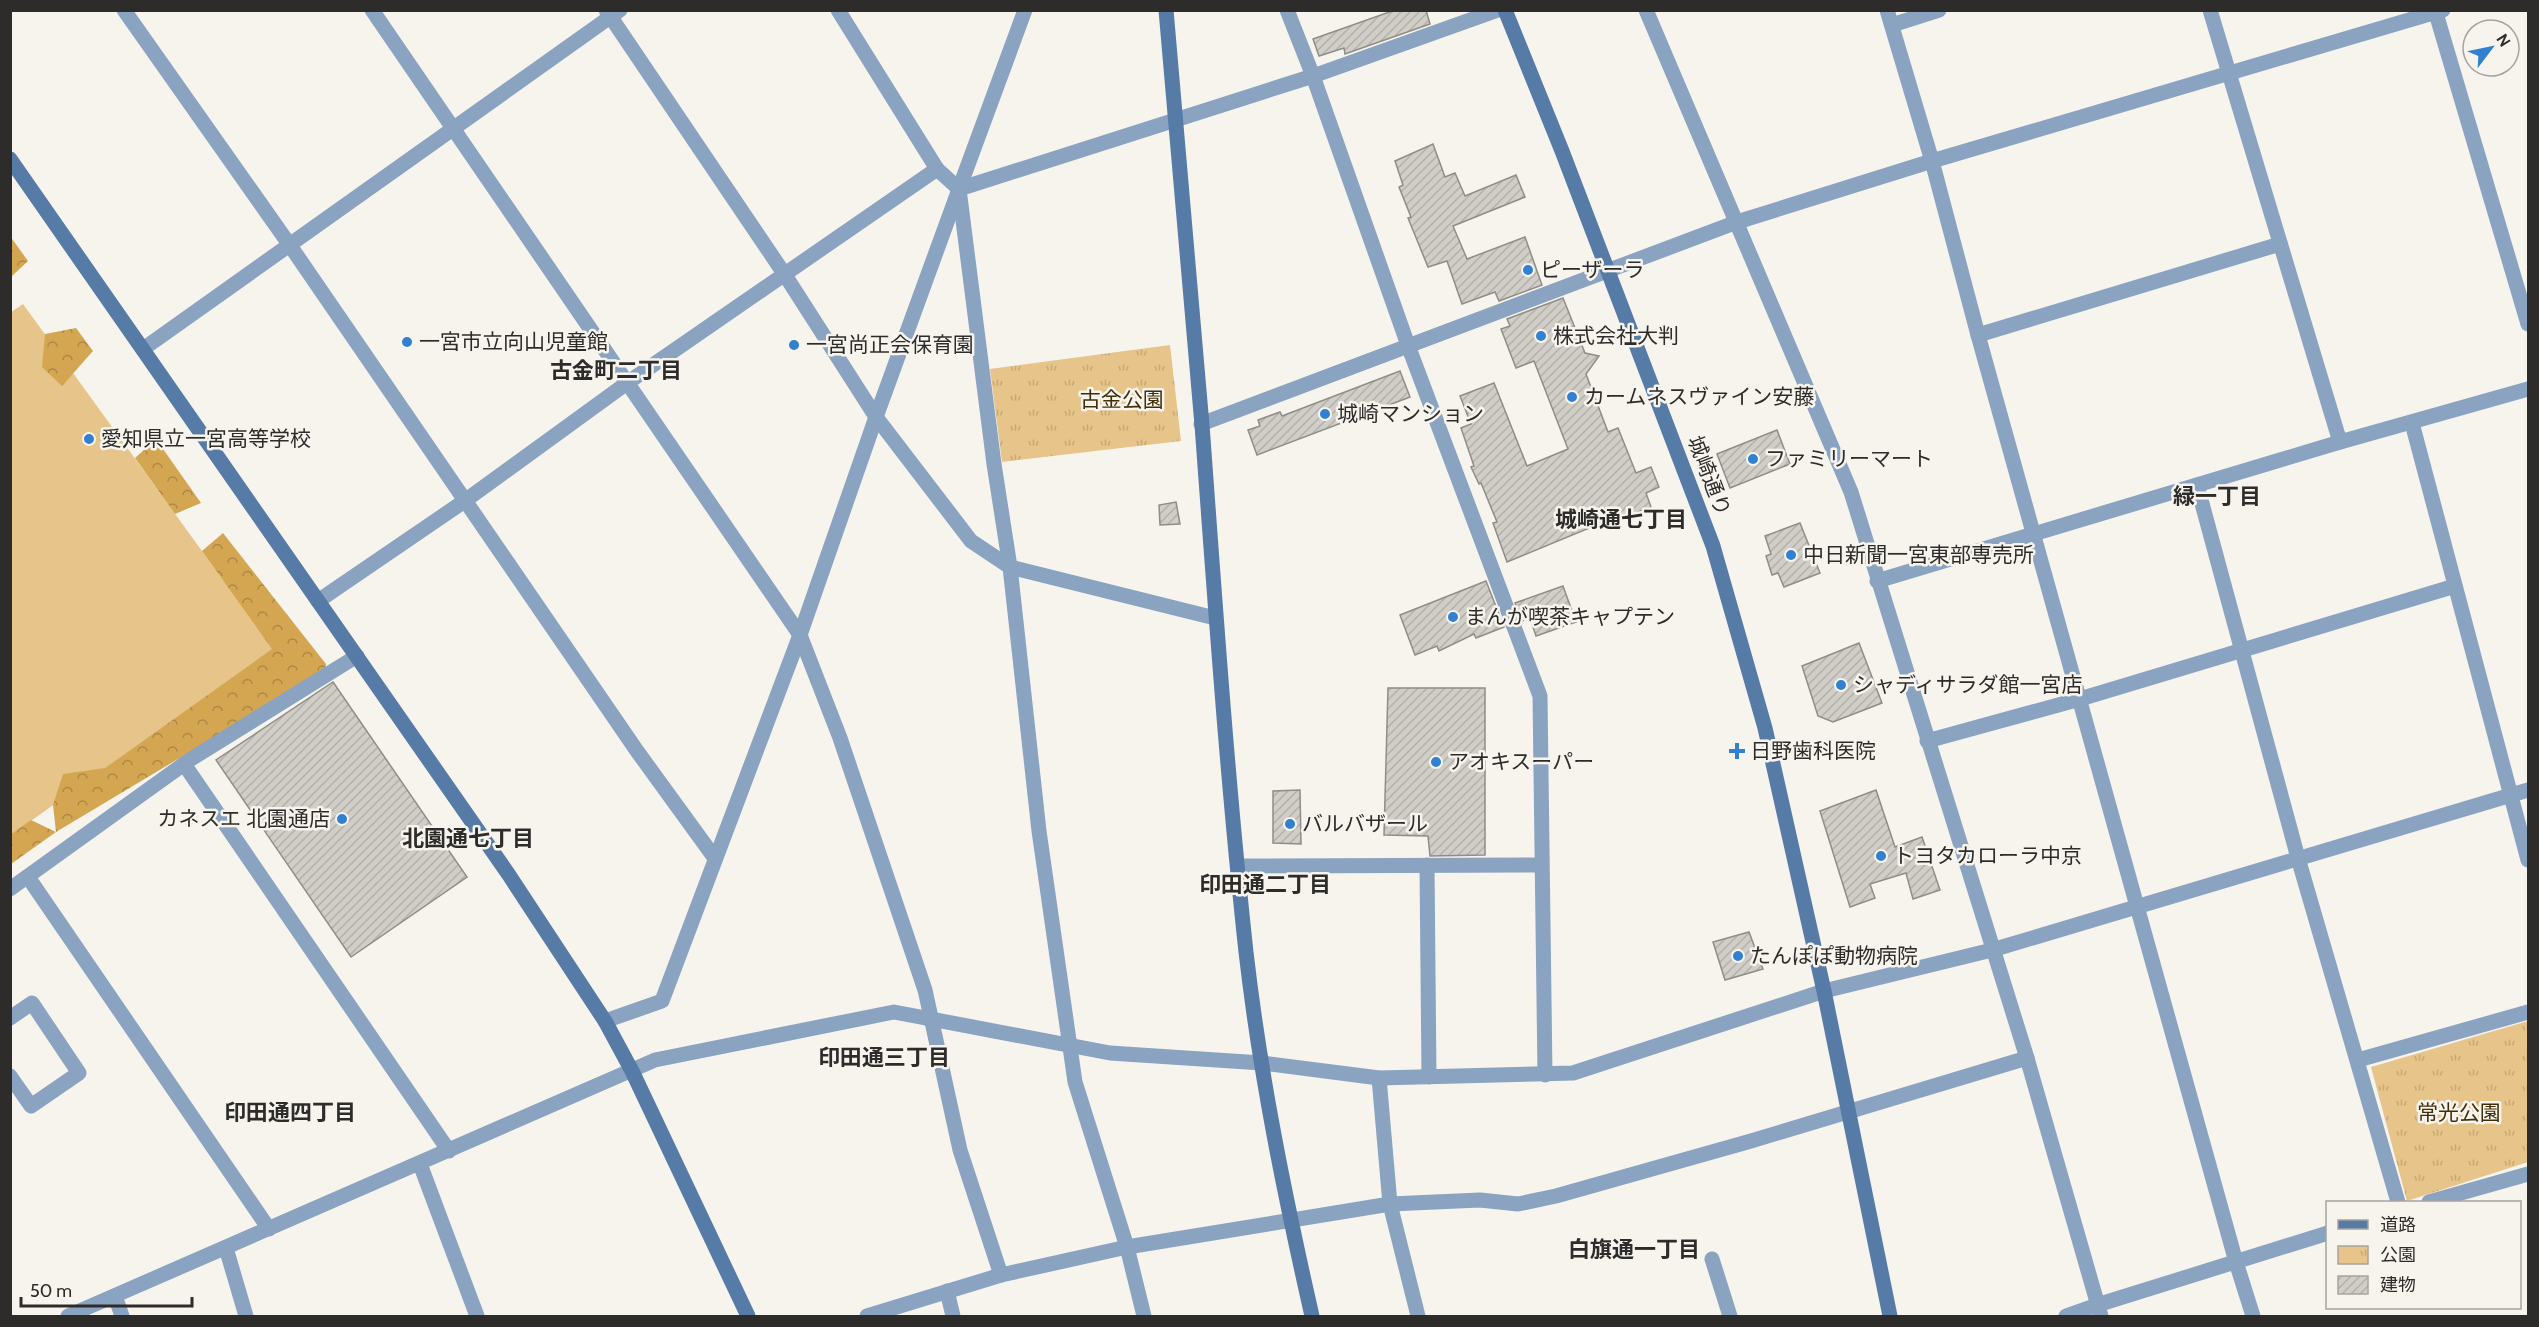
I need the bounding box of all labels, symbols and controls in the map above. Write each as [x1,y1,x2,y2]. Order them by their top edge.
north arrow [2461,18,2521,78]
text: N [2492,30,2514,50]
place label: ピーザーラ [1540,257,1645,282]
marker: ピーザーラ [1521,263,1535,277]
place label: 株式会社大判 [1553,323,1679,348]
place label: 一宮市立向山児童館 [419,329,608,354]
marker: 株式会社大判 [1534,329,1548,343]
place label: 一宮尚正会保育園 [806,332,974,357]
marker: 一宮市立向山児童館 [400,335,414,349]
marker: 一宮尚正会保育園 [787,338,801,352]
district label: 古金町二丁目 [550,357,682,384]
place label: カームネスヴァイン安藤 [1584,384,1814,409]
park label: 古金公園 [1080,387,1164,412]
marker: カームネスヴァイン安藤 [1565,390,1579,404]
place label: 城崎マンション [1337,401,1484,426]
marker: 城崎マンション [1318,407,1332,421]
place label: 愛知県立一宮高等学校 [101,426,311,451]
marker: 愛知県立一宮高等学校 [82,432,96,446]
street label: 城崎通り [1683,432,1736,520]
place label: ファミリーマート [1765,446,1933,471]
marker: ファミリーマート [1746,452,1760,466]
district label: 緑一丁目 [2173,483,2261,510]
district label: 城崎通七丁目 [1555,506,1687,533]
place label: 中日新聞一宮東部専売所 [1803,542,2034,567]
marker: 中日新聞一宮東部専売所 [1784,548,1798,562]
place label: まんが喫茶キャプテン [1465,604,1675,629]
marker: まんが喫茶キャプテン [1446,610,1460,624]
place label: シャディサラダ館一宮店 [1853,672,2083,697]
marker: シャディサラダ館一宮店 [1834,678,1848,692]
place label: 日野歯科医院 [1750,738,1876,763]
marker: 日野歯科医院 [1728,742,1746,760]
place label: アオキスーパー [1448,749,1594,774]
marker: アオキスーパー [1429,755,1443,769]
place label: カネスエ 北園通店 [157,806,330,831]
place label: バルバザール [1302,811,1428,836]
marker: カネスエ 北園通店 [335,812,349,826]
marker: バルバザール [1283,817,1297,831]
district label: 北園通七丁目 [402,825,534,852]
place label: トヨタカローラ中京 [1893,843,2082,868]
marker: トヨタカローラ中京 [1874,849,1888,863]
district label: 印田通二丁目 [1199,871,1331,898]
place label: たんぽぽ動物病院 [1750,943,1918,968]
marker: たんぽぽ動物病院 [1731,949,1745,963]
district label: 印田通三丁目 [818,1044,950,1071]
district label: 印田通四丁目 [224,1099,356,1126]
park label: 常光公園 [2417,1100,2501,1125]
legend [2326,1201,2521,1309]
text: 道路 [2380,1214,2416,1236]
district label: 白旗通一丁目 [1568,1236,1700,1263]
text: 公園 [2380,1244,2416,1266]
scale bar [21,1270,192,1308]
text: 建物 [2380,1274,2416,1296]
text: 50 m [30,1280,72,1302]

